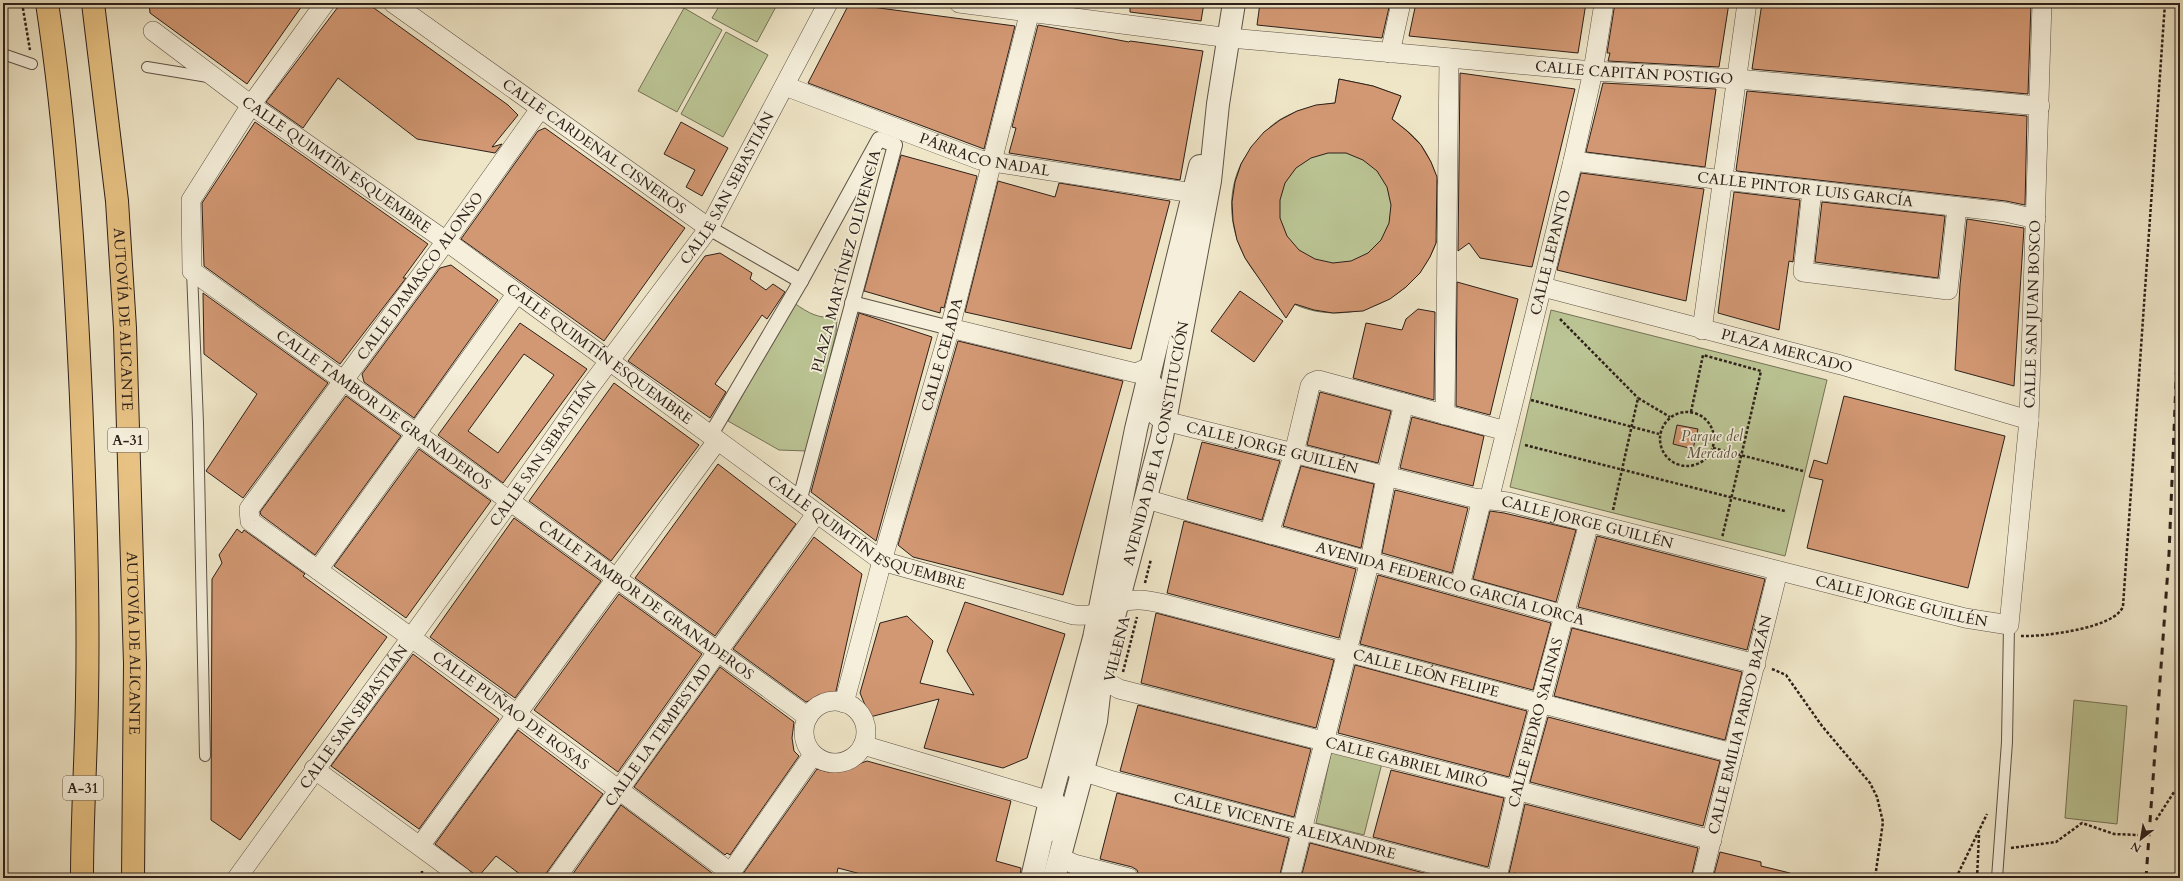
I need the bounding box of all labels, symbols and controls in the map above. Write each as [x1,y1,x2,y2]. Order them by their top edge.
street label: CALLE CAPITÁN POSTIGO [1534,56,1734,89]
street label: CALLE CARDENAL CISNEROS [498,74,690,219]
street label: CALLE QUIMTÍN ESQUEMBRE [238,92,435,238]
street label: CALLE SAN SEBASTIÁN [675,108,779,268]
street label: PÁRRACO NADAL [917,128,1052,181]
street label: PLAZA MARTÍNEZ OLIVENCIA [807,147,885,374]
street label: CALLE PINTOR LUIS GARCÍA [1696,167,1915,212]
street label: CALLE DAMASCO ALONSO [352,188,488,364]
street label: CALLE LEPANTO [1525,188,1575,317]
street label: CALLE SAN JUAN BOSCO [2019,220,2045,409]
street label: AUTOVÍA DE ALICANTE [109,227,137,411]
street label: CALLE QUIMTÍN ESQUEMBRE [502,279,697,429]
street label: CALLE CELADA [916,295,967,414]
street label: AVENIDA DE LA CONSTITUCIÓN [1118,319,1194,568]
street label: PLAZA MERCADO [1719,324,1855,378]
street label: CALLE TAMBOR DE GRANADEROS [272,325,495,494]
street label: CALLE SAN SEBASTIÁN [485,377,601,530]
street label: CALLE JORGE GUILLÉN [1184,417,1361,479]
park label: Parque del Mercado [1681,426,1744,463]
road number: A-31 [108,428,148,452]
street label: CALLE QUIMTÍN ESQUEMBRE [764,470,968,594]
street label: CALLE JORGE GUILLÉN [1500,491,1676,554]
street label: CALLE TAMBOR DE GRANADEROS [534,515,758,684]
street label: AVENIDA FEDERICO GARCÍA LORCA [1314,537,1587,630]
street label: AUTOVÍA DE ALICANTE [122,551,145,735]
street label: CALLE JORGE GUILLÉN [1813,570,1989,631]
street label: CALLE EMILIA PARDO BAZÁN [1703,613,1777,836]
street label: VILLENA [1099,614,1135,684]
street label: CALLE PEDRO SALINAS [1503,636,1568,809]
street label: CALLE SAN SEBASTIÁN [295,641,413,793]
street label: CALLE LEÓN FELIPE [1351,644,1501,702]
street label: CALLE PUÑAO DE ROSAS [428,646,593,774]
street label: CALLE LA TEMPESTAD [600,659,716,810]
street label: CALLE GABRIEL MIRÓ [1323,732,1490,793]
road number: A-31 [63,776,103,800]
street label: CALLE VICENTE ALEIXANDRE [1172,787,1398,864]
north arrow [2121,819,2161,859]
text: N [2128,838,2144,856]

